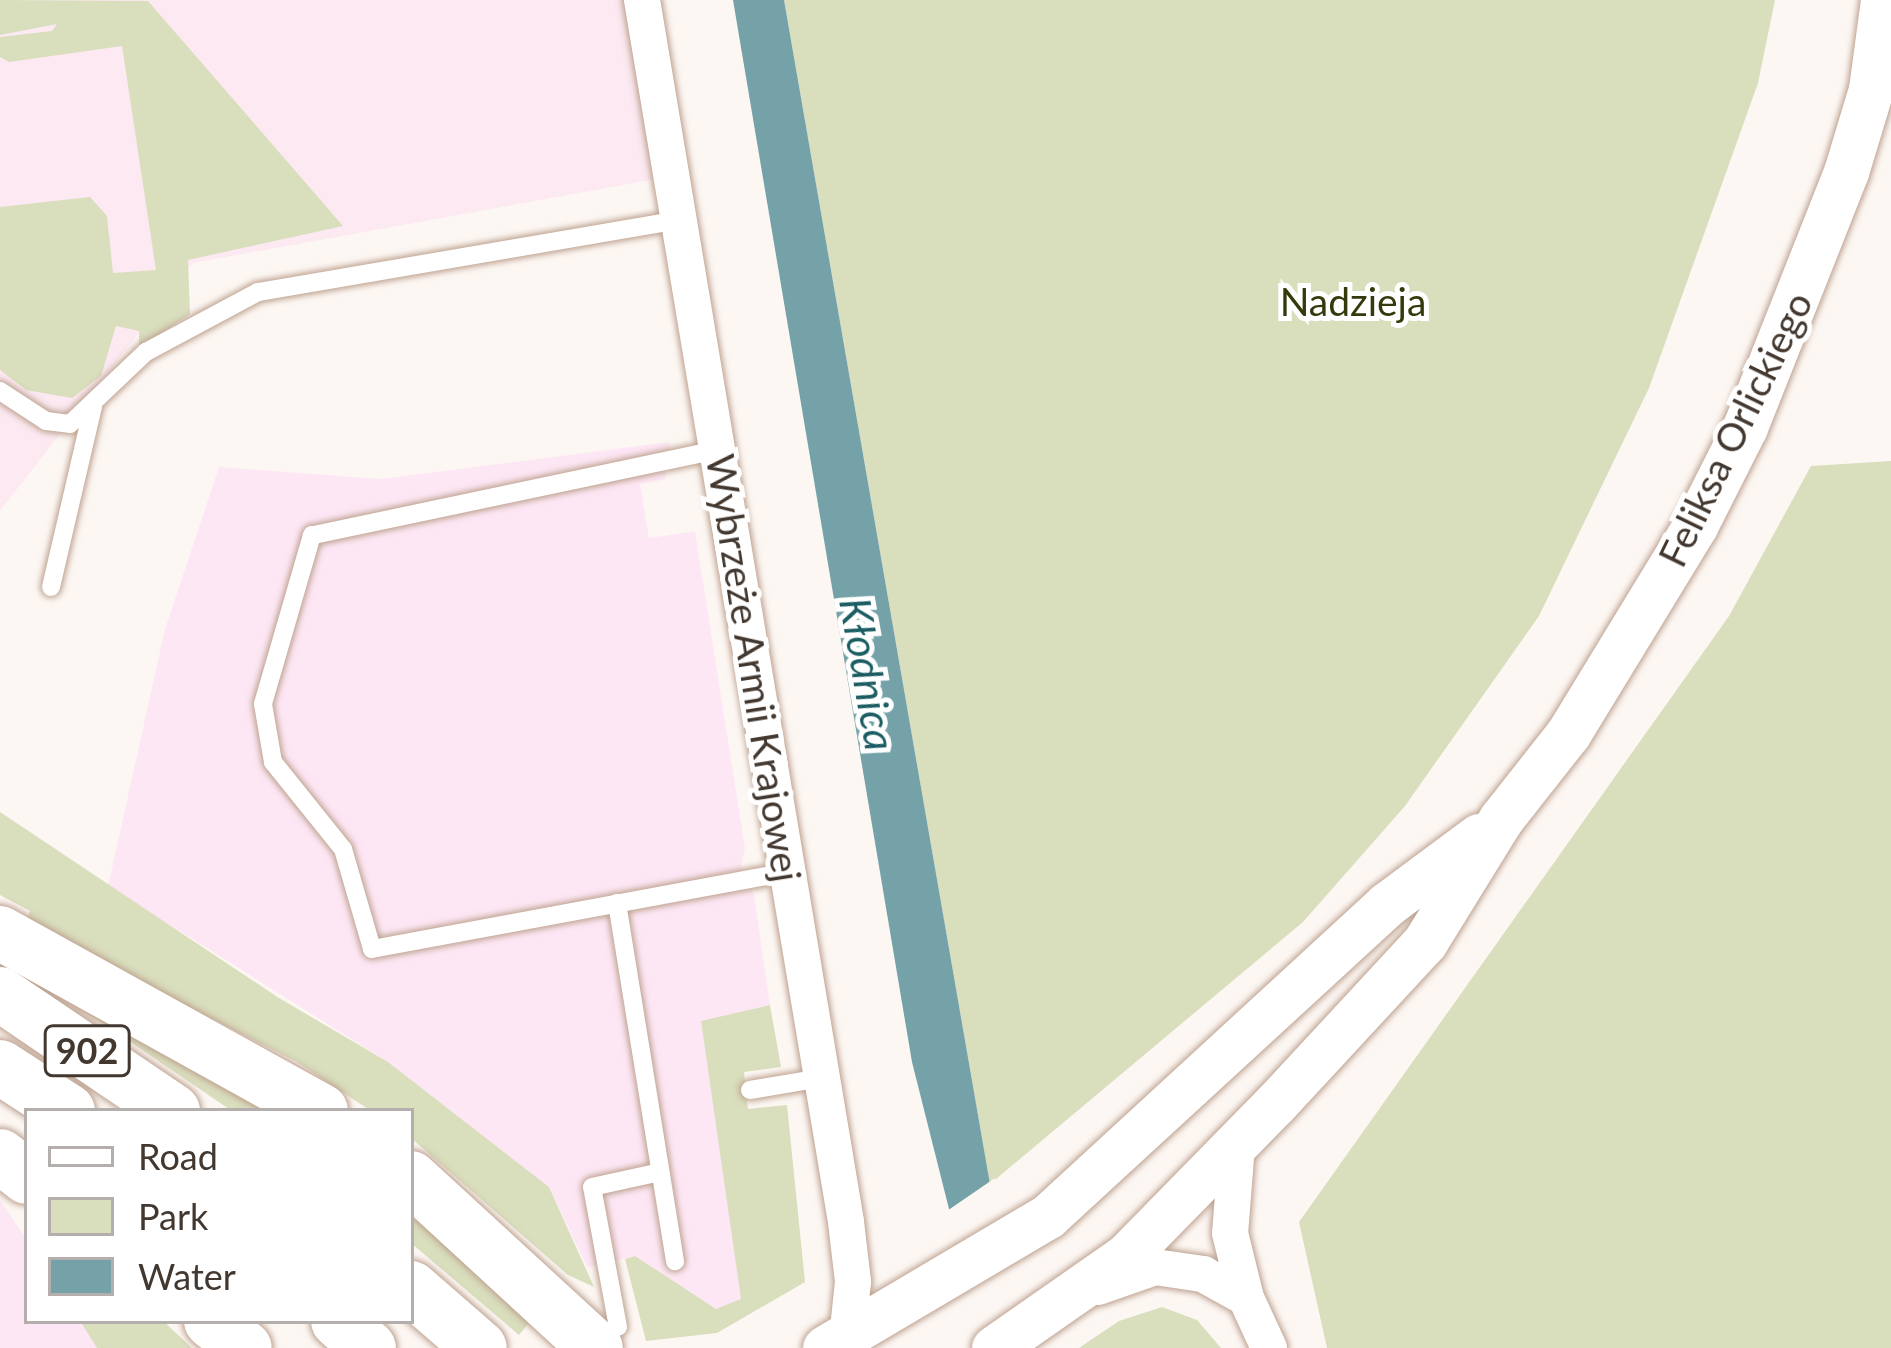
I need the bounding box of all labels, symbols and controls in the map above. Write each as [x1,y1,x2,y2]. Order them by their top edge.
park label: Nadzieja [1280,278,1426,324]
street label: Feliksa Orlickiego [1648,284,1822,574]
street label: Wybrzeże Armii Krajowej [697,450,811,886]
water label: Kłodnica [830,594,906,754]
road number: 902 [42,1021,132,1081]
legend [24,1108,414,1324]
text: Road [138,1134,218,1178]
text: Park [138,1194,208,1238]
text: Water [138,1254,236,1298]

